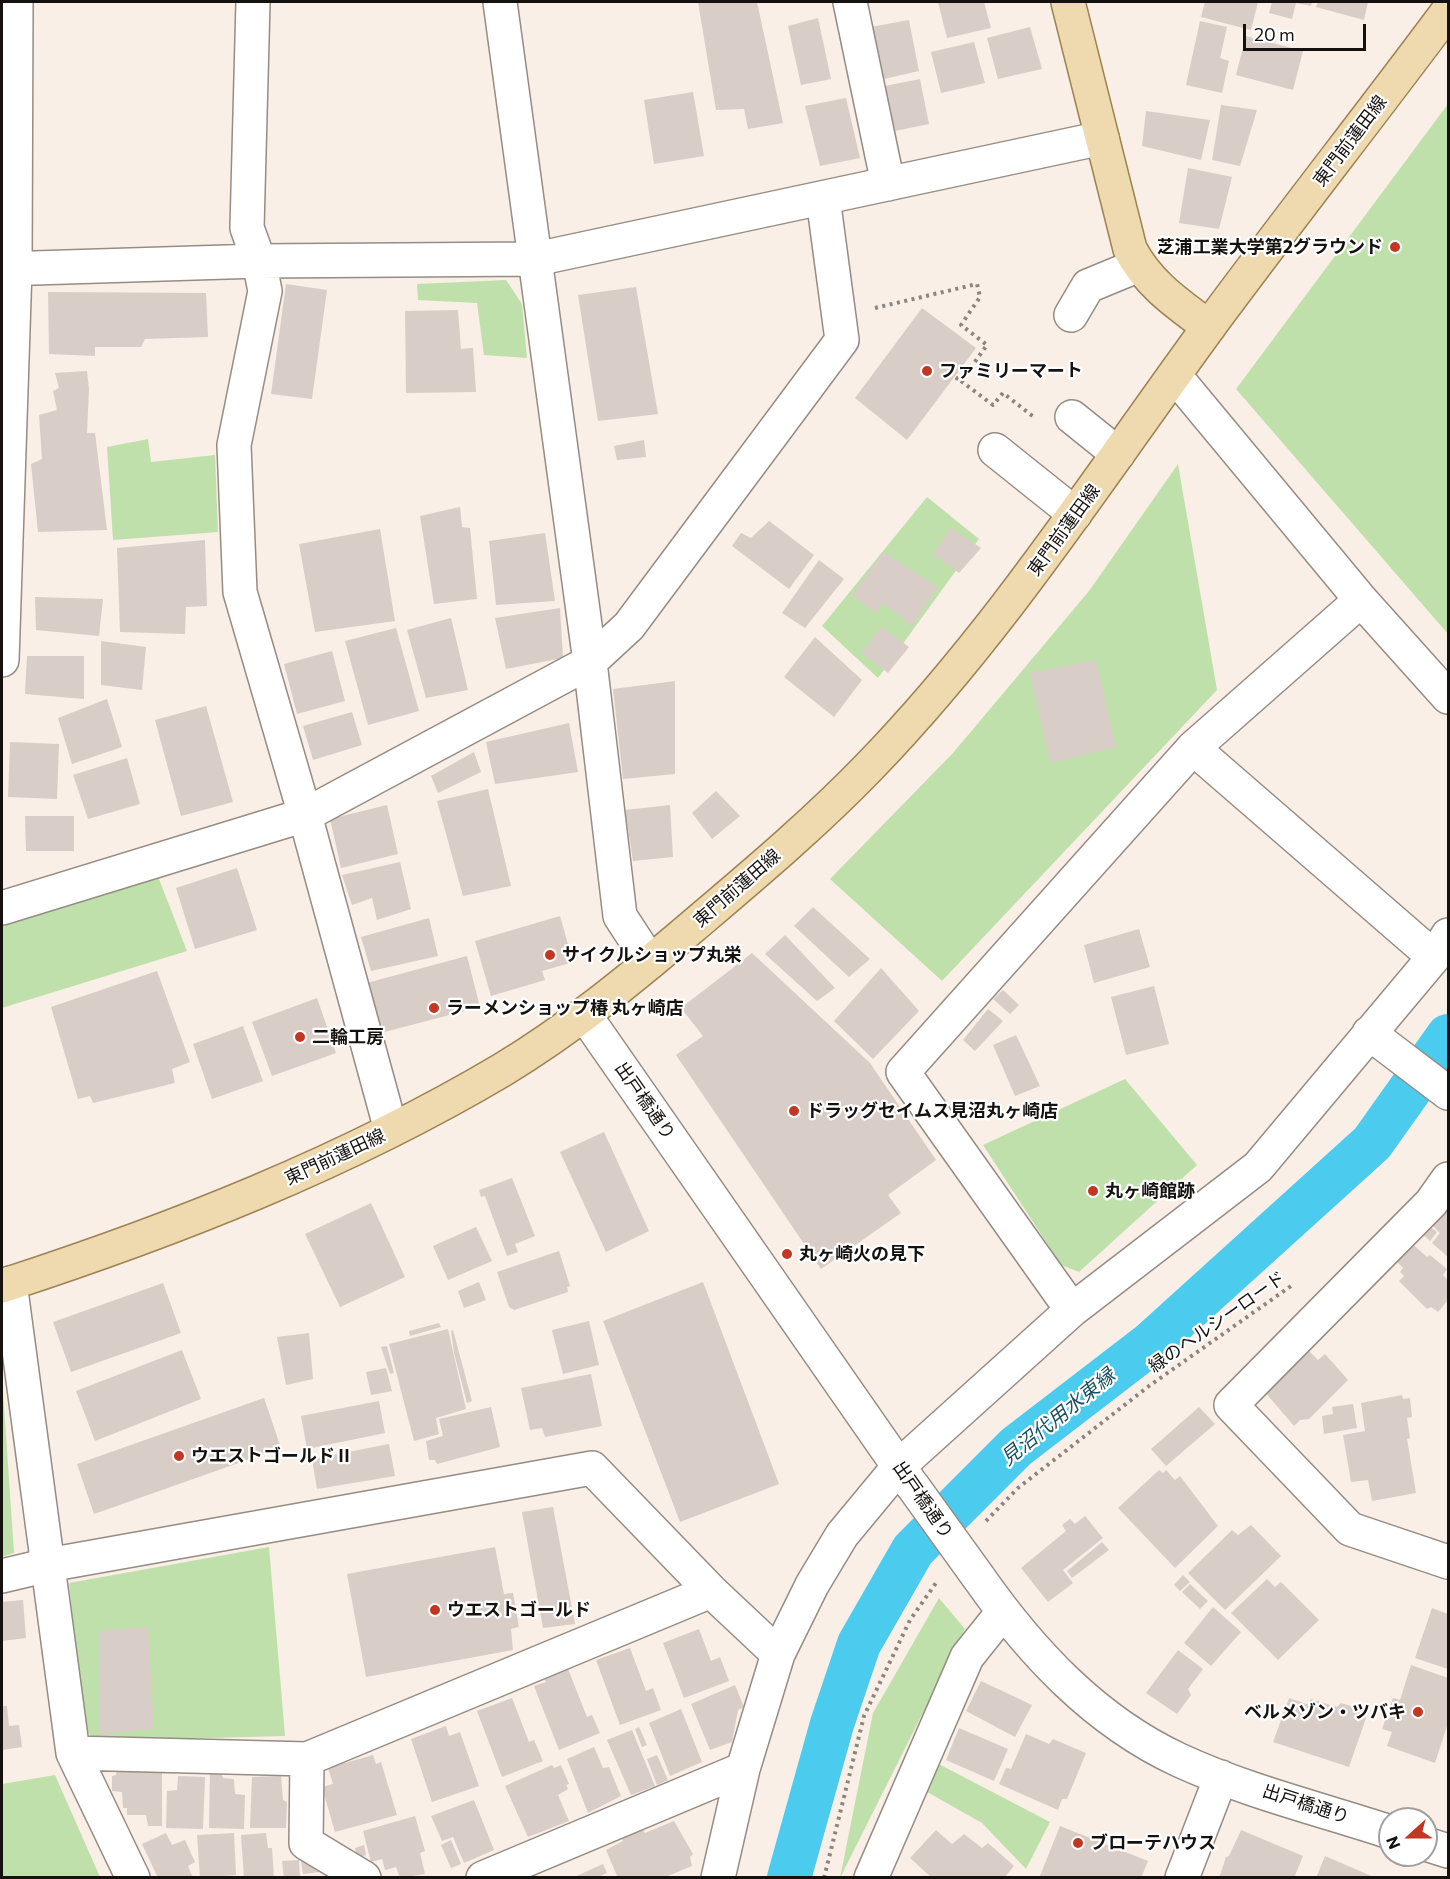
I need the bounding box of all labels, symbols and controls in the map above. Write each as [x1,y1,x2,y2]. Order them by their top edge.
scale bar [1246,12,1369,50]
text: 20 m [1254,23,1295,45]
street label: 東門前蓮田線 [1309,91,1391,191]
place label: 芝浦工業大学第2グラウンド [1157,236,1383,258]
marker: 芝浦工業大学第2グラウンド [1388,240,1402,254]
place label: ファミリーマート [939,360,1083,382]
marker: ファミリーマート [920,364,934,378]
street label: 東門前蓮田線 [1024,480,1104,580]
street label: 東門前蓮田線 [689,844,785,932]
place label: サイクルショップ丸栄 [562,944,742,966]
marker: サイクルショップ丸栄 [543,948,557,962]
place label: ラーメンショップ椿 丸ヶ崎店 [446,997,683,1019]
marker: ラーメンショップ椿 丸ヶ崎店 [427,1001,441,1015]
place label: 二輪工房 [312,1026,384,1048]
marker: 二輪工房 [293,1030,307,1044]
street label: 出戸橋通り [610,1058,680,1144]
place label: ドラッグセイムス見沼丸ヶ崎店 [806,1100,1058,1122]
marker: ドラッグセイムス見沼丸ヶ崎店 [787,1104,801,1118]
street label: 東門前蓮田線 [281,1124,389,1190]
place label: 丸ヶ崎館跡 [1105,1180,1195,1202]
marker: 丸ヶ崎館跡 [1086,1184,1100,1198]
place label: 丸ヶ崎火の見下 [799,1243,925,1265]
marker: 丸ヶ崎火の見下 [780,1247,794,1261]
street label: 緑のヘルシーロード [1144,1267,1290,1377]
water label: 見沼代用水東縁 [996,1364,1120,1470]
place label: ウエストゴールドⅡ [191,1445,353,1467]
marker: ウエストゴールドⅡ [172,1449,186,1463]
street label: 出戸橋通り [888,1457,958,1543]
place label: ウエストゴールド [447,1599,591,1621]
marker: ウエストゴールド [428,1603,442,1617]
place label: ベルメゾン・ツバキ [1244,1701,1406,1723]
marker: ベルメゾン・ツバキ [1411,1705,1425,1719]
street label: 出戸橋通り [1260,1780,1352,1828]
north arrow [1378,1807,1438,1867]
place label: ブローテハウス [1090,1832,1216,1854]
text: N [1382,1834,1404,1852]
marker: ブローテハウス [1071,1836,1085,1850]

